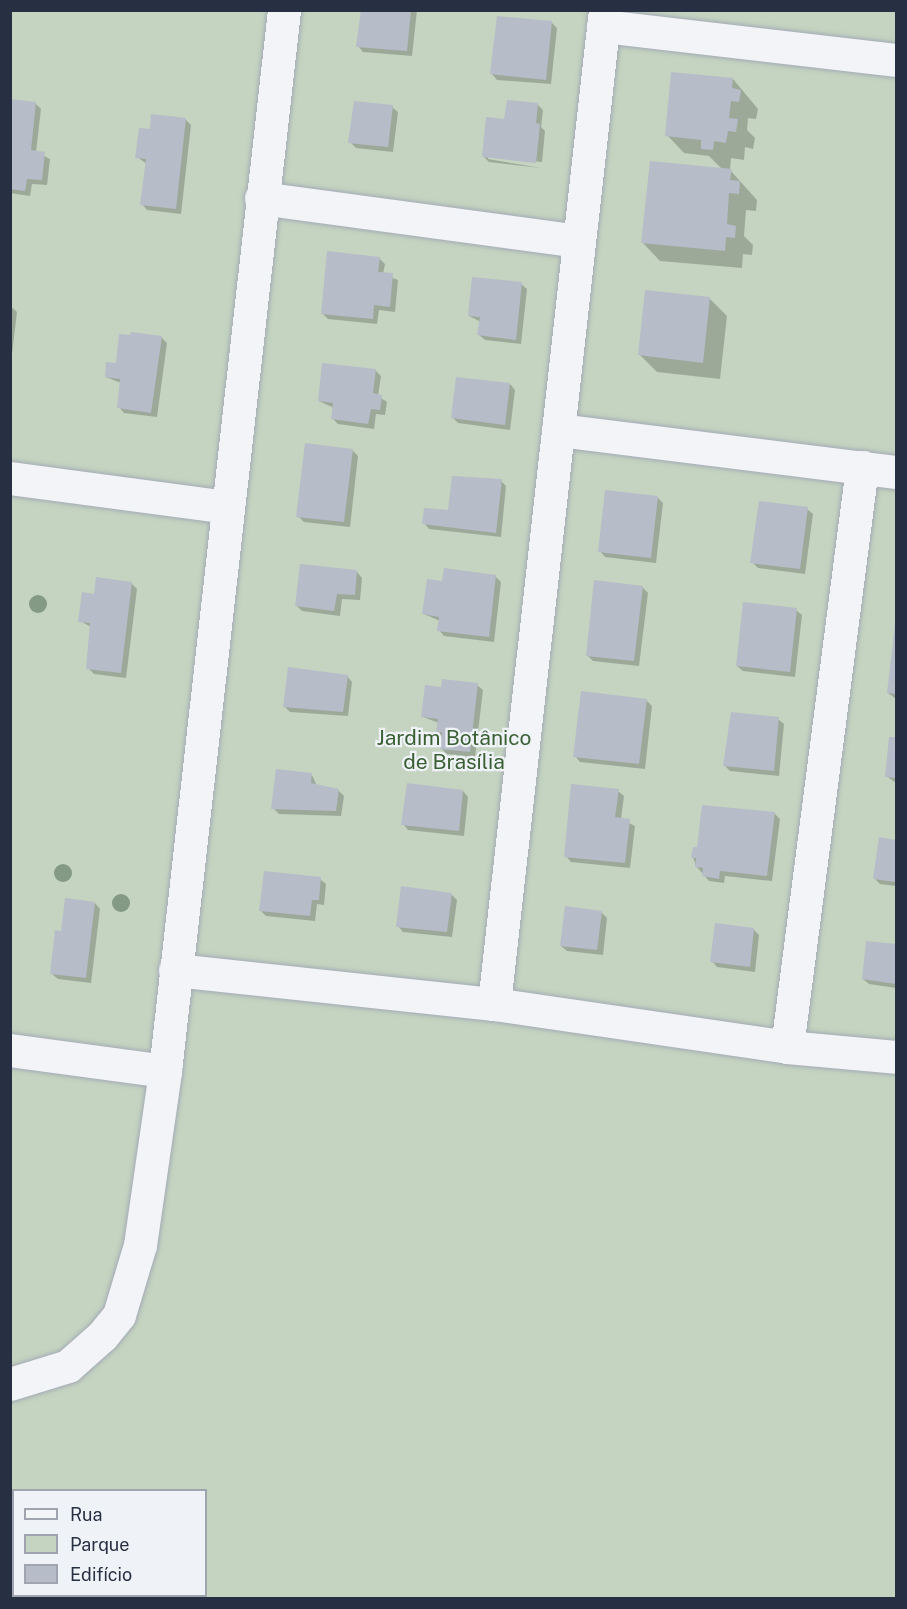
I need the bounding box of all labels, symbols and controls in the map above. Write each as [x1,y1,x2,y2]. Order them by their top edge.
park label: Jardim Botânico de Brasília [377,725,531,775]
legend [12,1489,207,1597]
text: Rua [70,1504,102,1525]
text: Parque [70,1534,130,1555]
text: Edifício [70,1564,132,1585]

